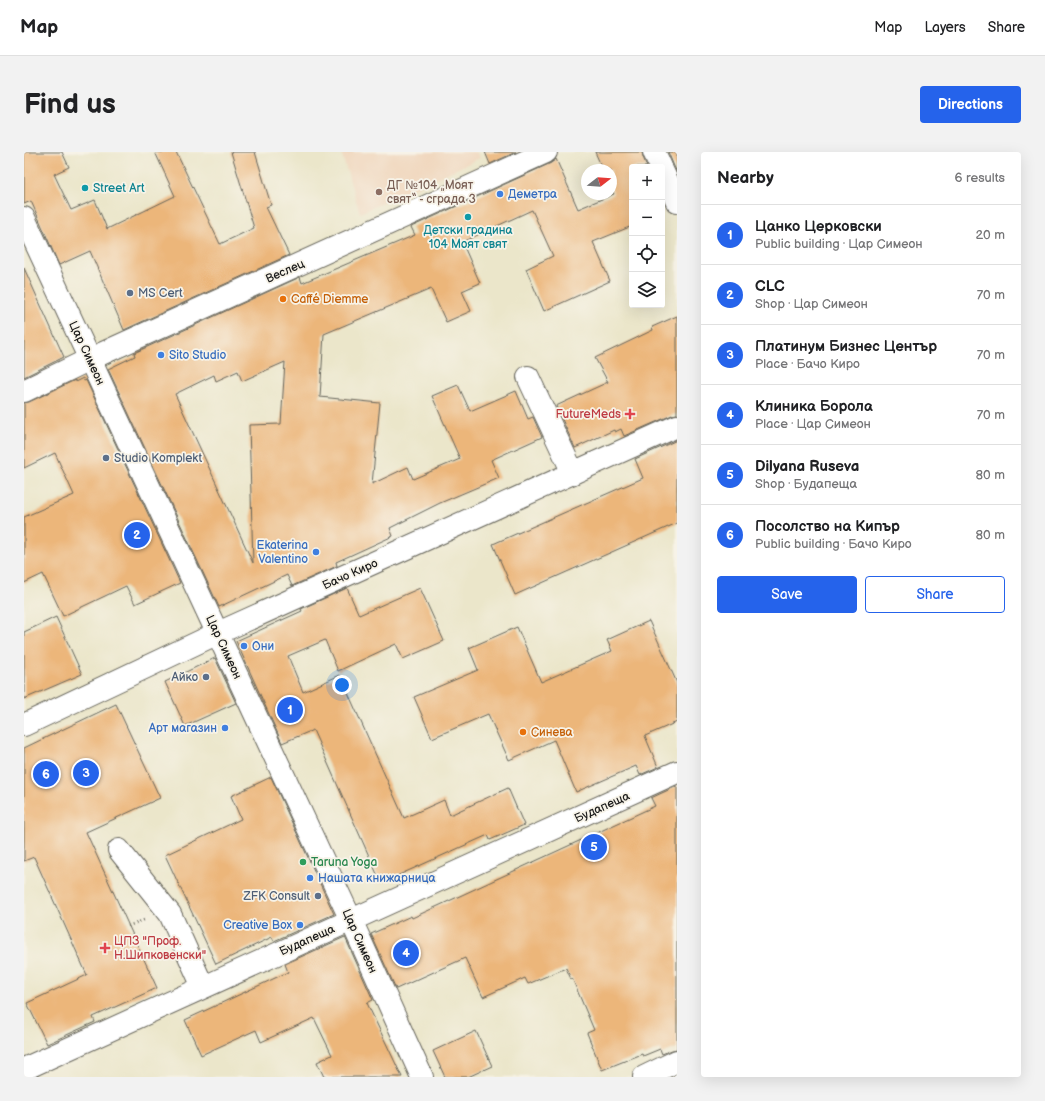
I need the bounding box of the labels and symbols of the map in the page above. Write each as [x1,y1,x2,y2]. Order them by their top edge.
north arrow [581,164,617,200]
place label: ДГ №104 „Моят свят“ - сграда 3 [387,178,476,207]
place label: Street Art [93,181,145,196]
marker: Street Art [80,183,90,193]
marker: ДГ №104 „Моят свят“ - сграда 3 [374,187,384,197]
place label: Деметра [508,187,557,202]
marker: Деметра [495,189,505,199]
marker: Детски градина 104 Моят свят [463,212,473,222]
place label: Детски градина 104 Моят свят [423,223,513,252]
street label: Веслец [264,256,307,287]
place label: MS Cert [138,286,183,301]
marker: MS Cert [125,288,135,298]
place label: Caffé Diemme [291,292,369,307]
marker: Caffé Diemme [278,294,288,304]
street label: Цар Симеон [65,319,108,388]
place label: Sito Studio [169,348,226,363]
marker: Sito Studio [156,350,166,360]
place label: FutureMeds [555,407,621,422]
marker: FutureMeds [624,408,636,420]
place label: Studio Komplekt [114,451,203,466]
marker: Studio Komplekt [101,453,111,463]
pin: 2 [124,520,150,550]
place label: Ekaterina Valentino [256,538,308,567]
marker: Ekaterina Valentino [311,547,321,557]
street label: Бачо Киро [320,556,380,593]
street label: Цар Симеон [202,613,245,682]
place label: Они [252,639,274,654]
marker: Они [239,641,249,651]
place label: Айко [170,670,198,685]
marker: Айко [201,672,211,682]
your location [332,675,352,695]
pin: 1 [277,695,303,725]
place label: Арт магазин [148,721,217,736]
marker: Арт магазин [220,723,230,733]
place label: Синева [531,725,573,740]
marker: Синева [518,727,528,737]
pin: 3 [73,758,99,788]
pin: 6 [33,759,59,789]
street label: Будапеща [572,789,632,826]
pin: 5 [581,832,607,862]
place label: Taruna Yoga [311,855,378,870]
marker: Taruna Yoga [298,857,308,867]
place label: Нашата книжарница [318,871,436,886]
marker: Нашата книжарница [305,873,315,883]
place label: ZFK Consult [242,889,310,904]
marker: ZFK Consult [313,891,323,901]
street label: Цар Симеон [339,907,380,976]
place label: Creative Box [223,918,292,933]
marker: Creative Box [295,920,305,930]
street label: Будапеща [277,922,337,959]
place label: ЦПЗ "Проф. Н.Шипковенски" [114,934,206,963]
pin: 4 [393,938,419,968]
marker: ЦПЗ "Проф. Н.Шипковенски" [99,942,111,954]

